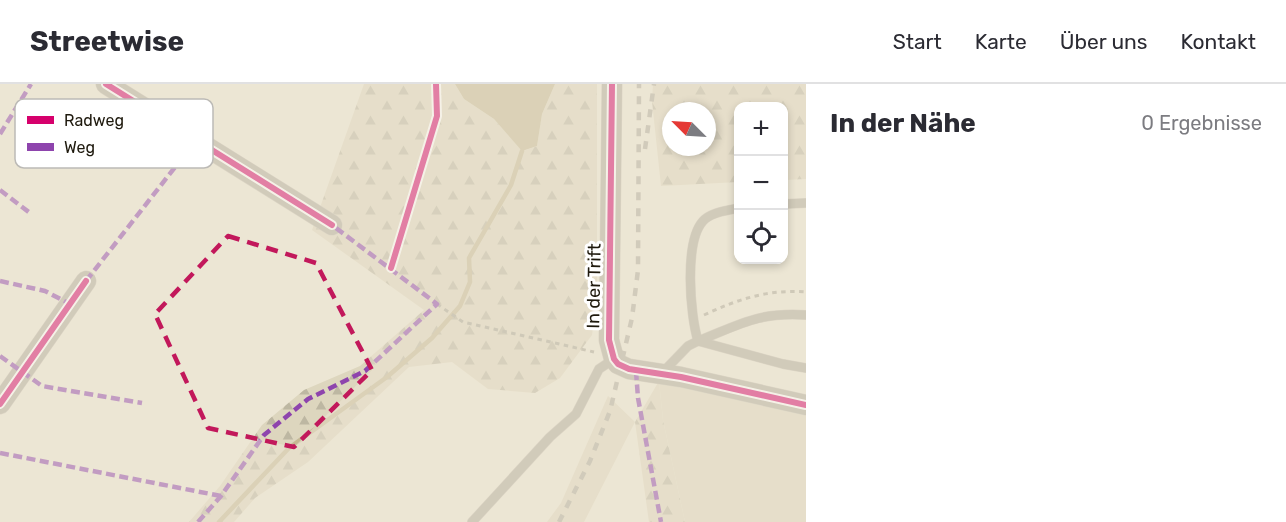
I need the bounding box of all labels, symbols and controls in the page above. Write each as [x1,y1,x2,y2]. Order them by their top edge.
text: Streetwise [30,25,184,58]
text: Start [893,29,942,54]
text: Karte [975,29,1027,54]
text: Über uns [1060,29,1148,54]
text: Kontakt [1181,29,1256,54]
legend [15,99,213,168]
north arrow [662,102,716,156]
map controls [734,102,788,264]
button: + [734,102,788,156]
text: In der Nähe [830,108,976,139]
text: Radweg [64,111,124,130]
text: 0 Ergebnisse [1141,111,1262,135]
text: Weg [64,138,95,157]
button: − [734,156,788,210]
button: locate [734,210,788,264]
street label: In der Trift [582,243,606,329]

